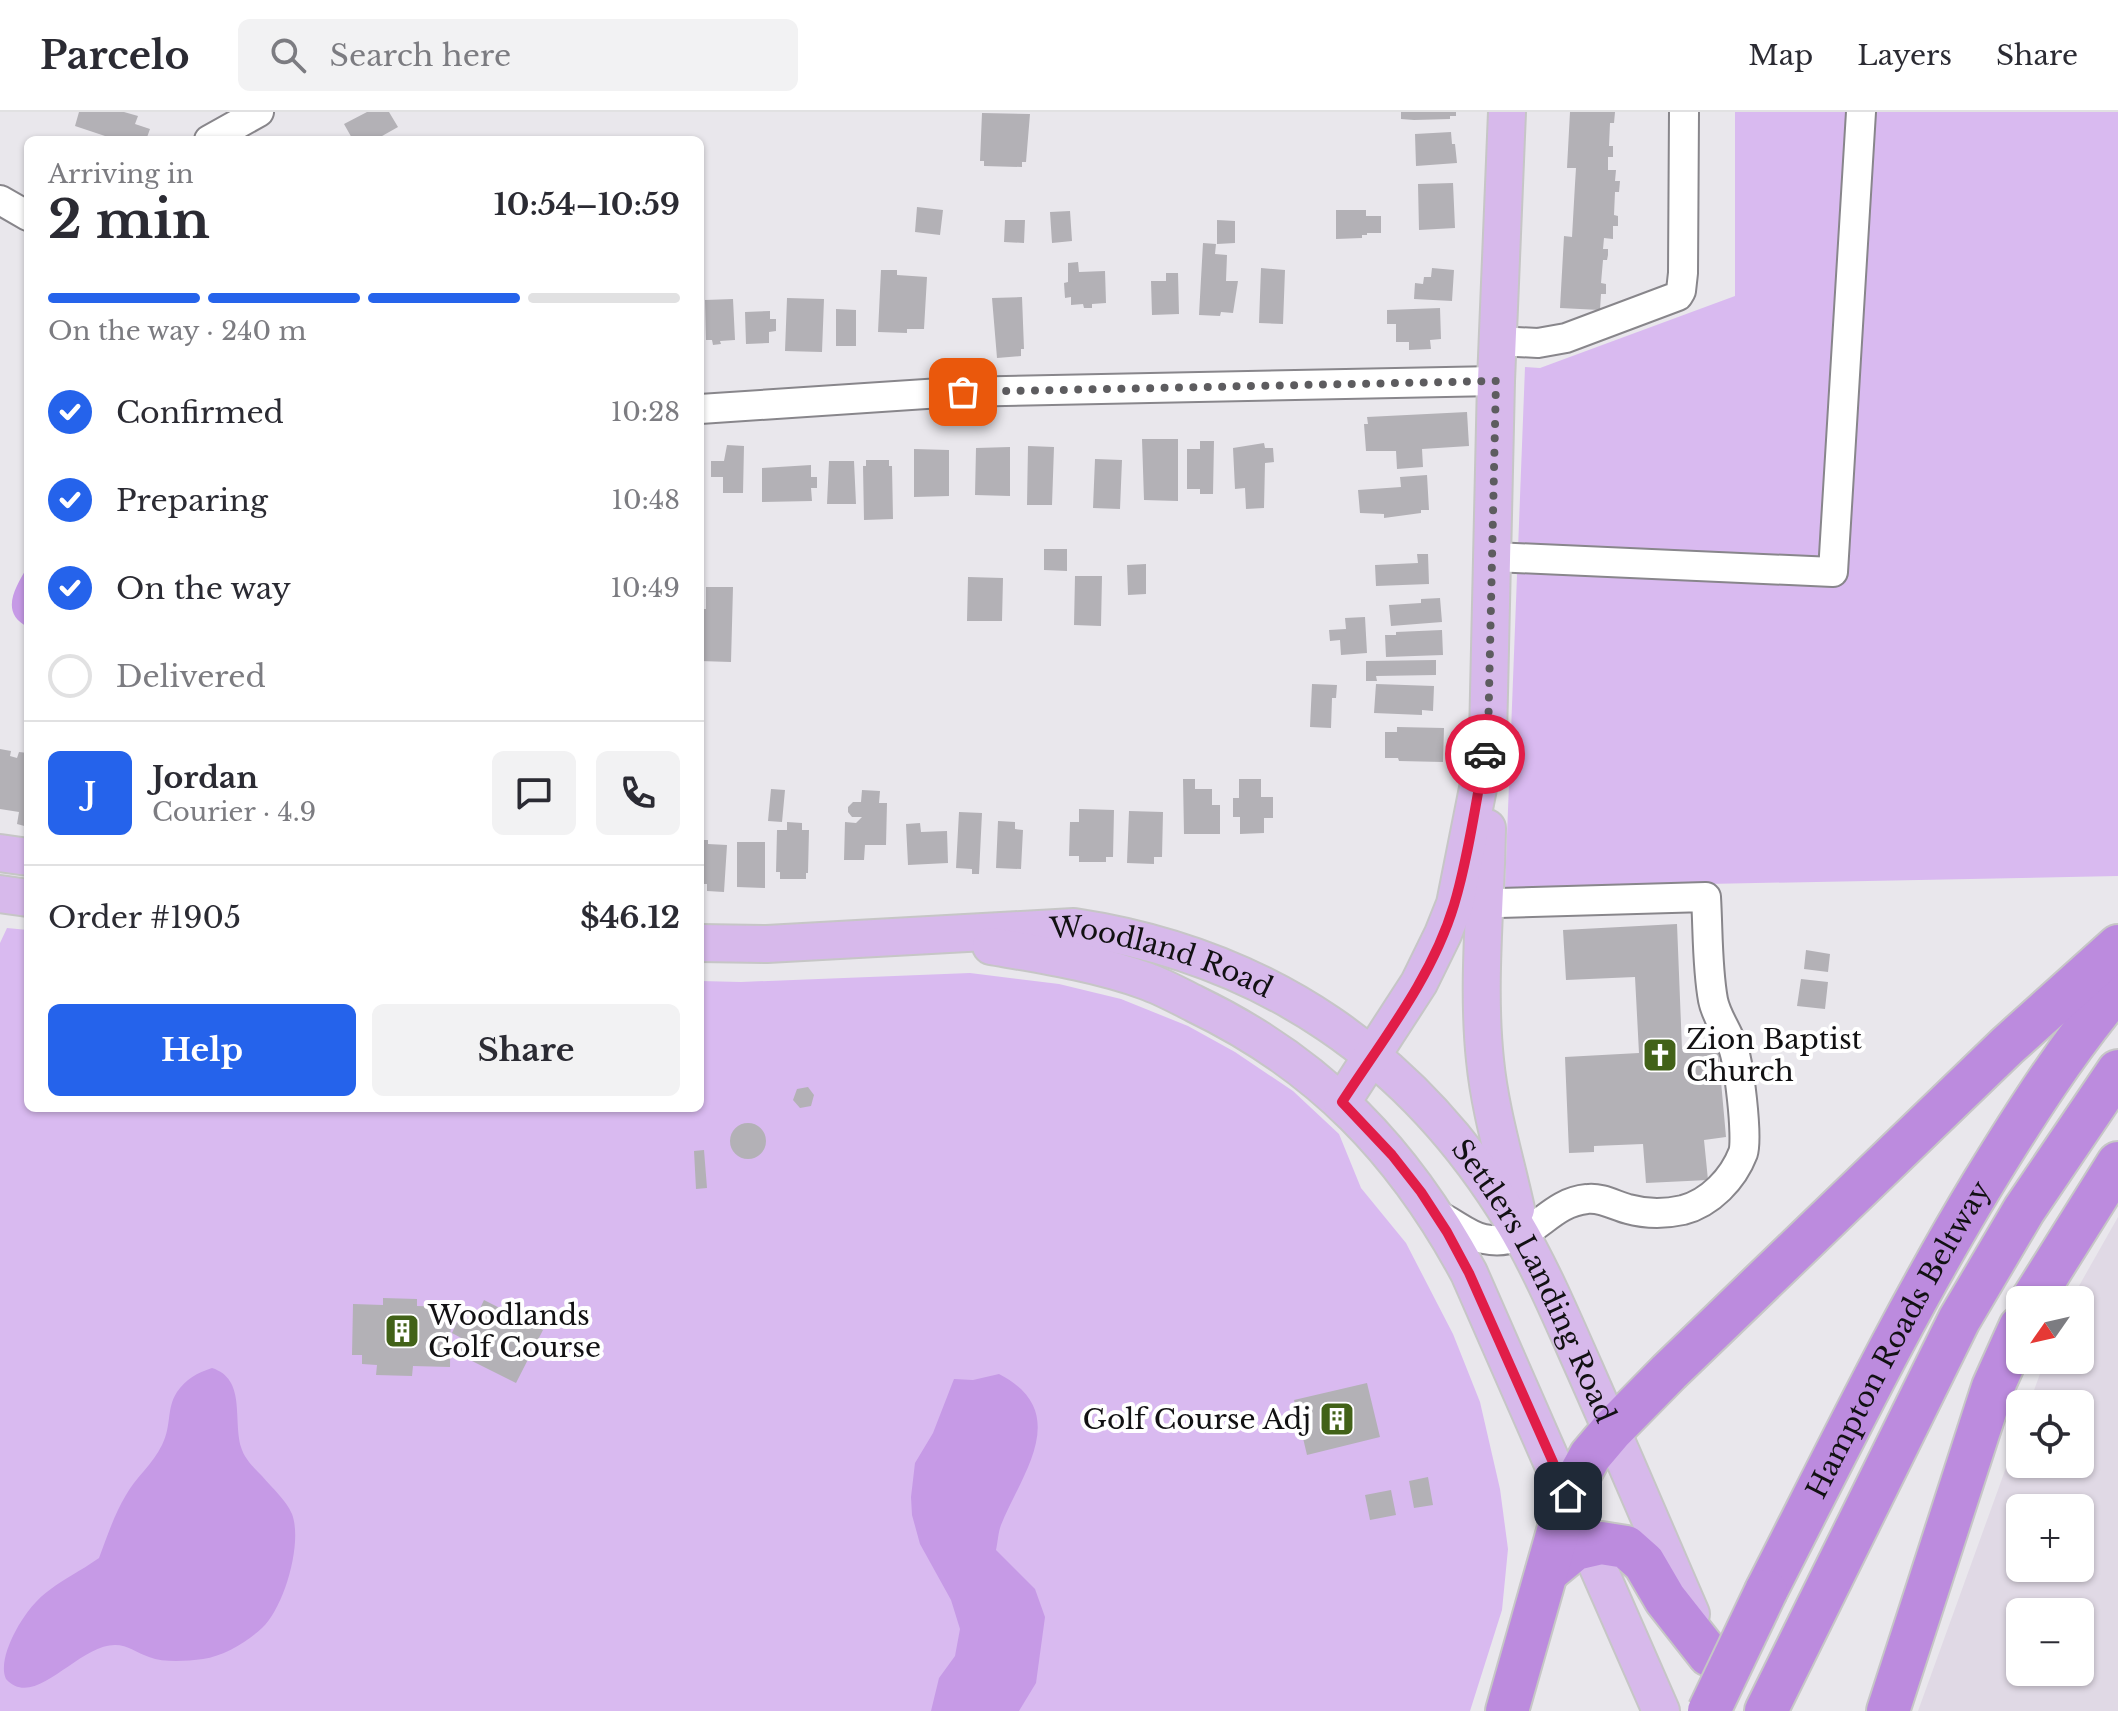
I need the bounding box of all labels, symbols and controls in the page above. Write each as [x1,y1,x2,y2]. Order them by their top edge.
search box [238,19,798,91]
text: Parcelo [40,32,190,79]
icon: search [266,33,310,77]
text: Search here [330,37,511,74]
text: Map [1748,38,1813,73]
text: Layers [1857,38,1952,73]
text: Share [1996,38,2078,73]
text: Arriving in [48,158,194,190]
text: 10:54–10:59 [494,186,680,223]
text: 2 min [48,188,210,252]
text: On the way · 240 m [48,315,306,347]
pin [929,358,997,426]
icon: bag [941,370,985,414]
icon: check [48,390,92,434]
text: Confirmed [116,394,284,431]
text: 10:28 [611,396,680,428]
icon: check [48,478,92,522]
text: Preparing [116,482,268,519]
text: 10:48 [611,484,680,516]
icon: check [48,566,92,610]
text: On the way [116,570,291,607]
text: 10:49 [611,572,680,604]
text: Delivered [116,658,266,695]
courier [1445,714,1525,794]
icon: car [1463,732,1507,776]
button: chat [492,751,576,835]
button: phone [596,751,680,835]
text: Jordan [152,759,258,796]
text: J [84,775,96,812]
text: Courier · 4.9 [152,796,316,828]
text: Order #1905 [48,899,241,936]
text: $46.12 [580,899,680,936]
street label: Woodland Road [1048,909,1278,1006]
button: Help [48,1004,356,1096]
button: Share [372,1004,680,1096]
place label: Zion Baptist Church [1686,1022,1863,1089]
church icon: Zion Baptist Church [1641,1036,1679,1074]
street label: Settlers Landing Road [1444,1132,1623,1428]
street label: Hampton Roads Beltway [1799,1174,1998,1504]
north arrow [2006,1286,2094,1374]
map controls [2006,1286,2094,1686]
place label: Woodlands Golf Course [427,1298,601,1365]
building icon: Woodlands Golf Course [383,1312,421,1350]
button: locate [2006,1390,2094,1478]
building icon: Golf Course Adj [1318,1400,1356,1438]
place label: Golf Course Adj [1083,1402,1311,1437]
pin [1534,1462,1602,1530]
icon: home [1546,1474,1590,1518]
button: + [2006,1494,2094,1582]
button: − [2006,1598,2094,1686]

